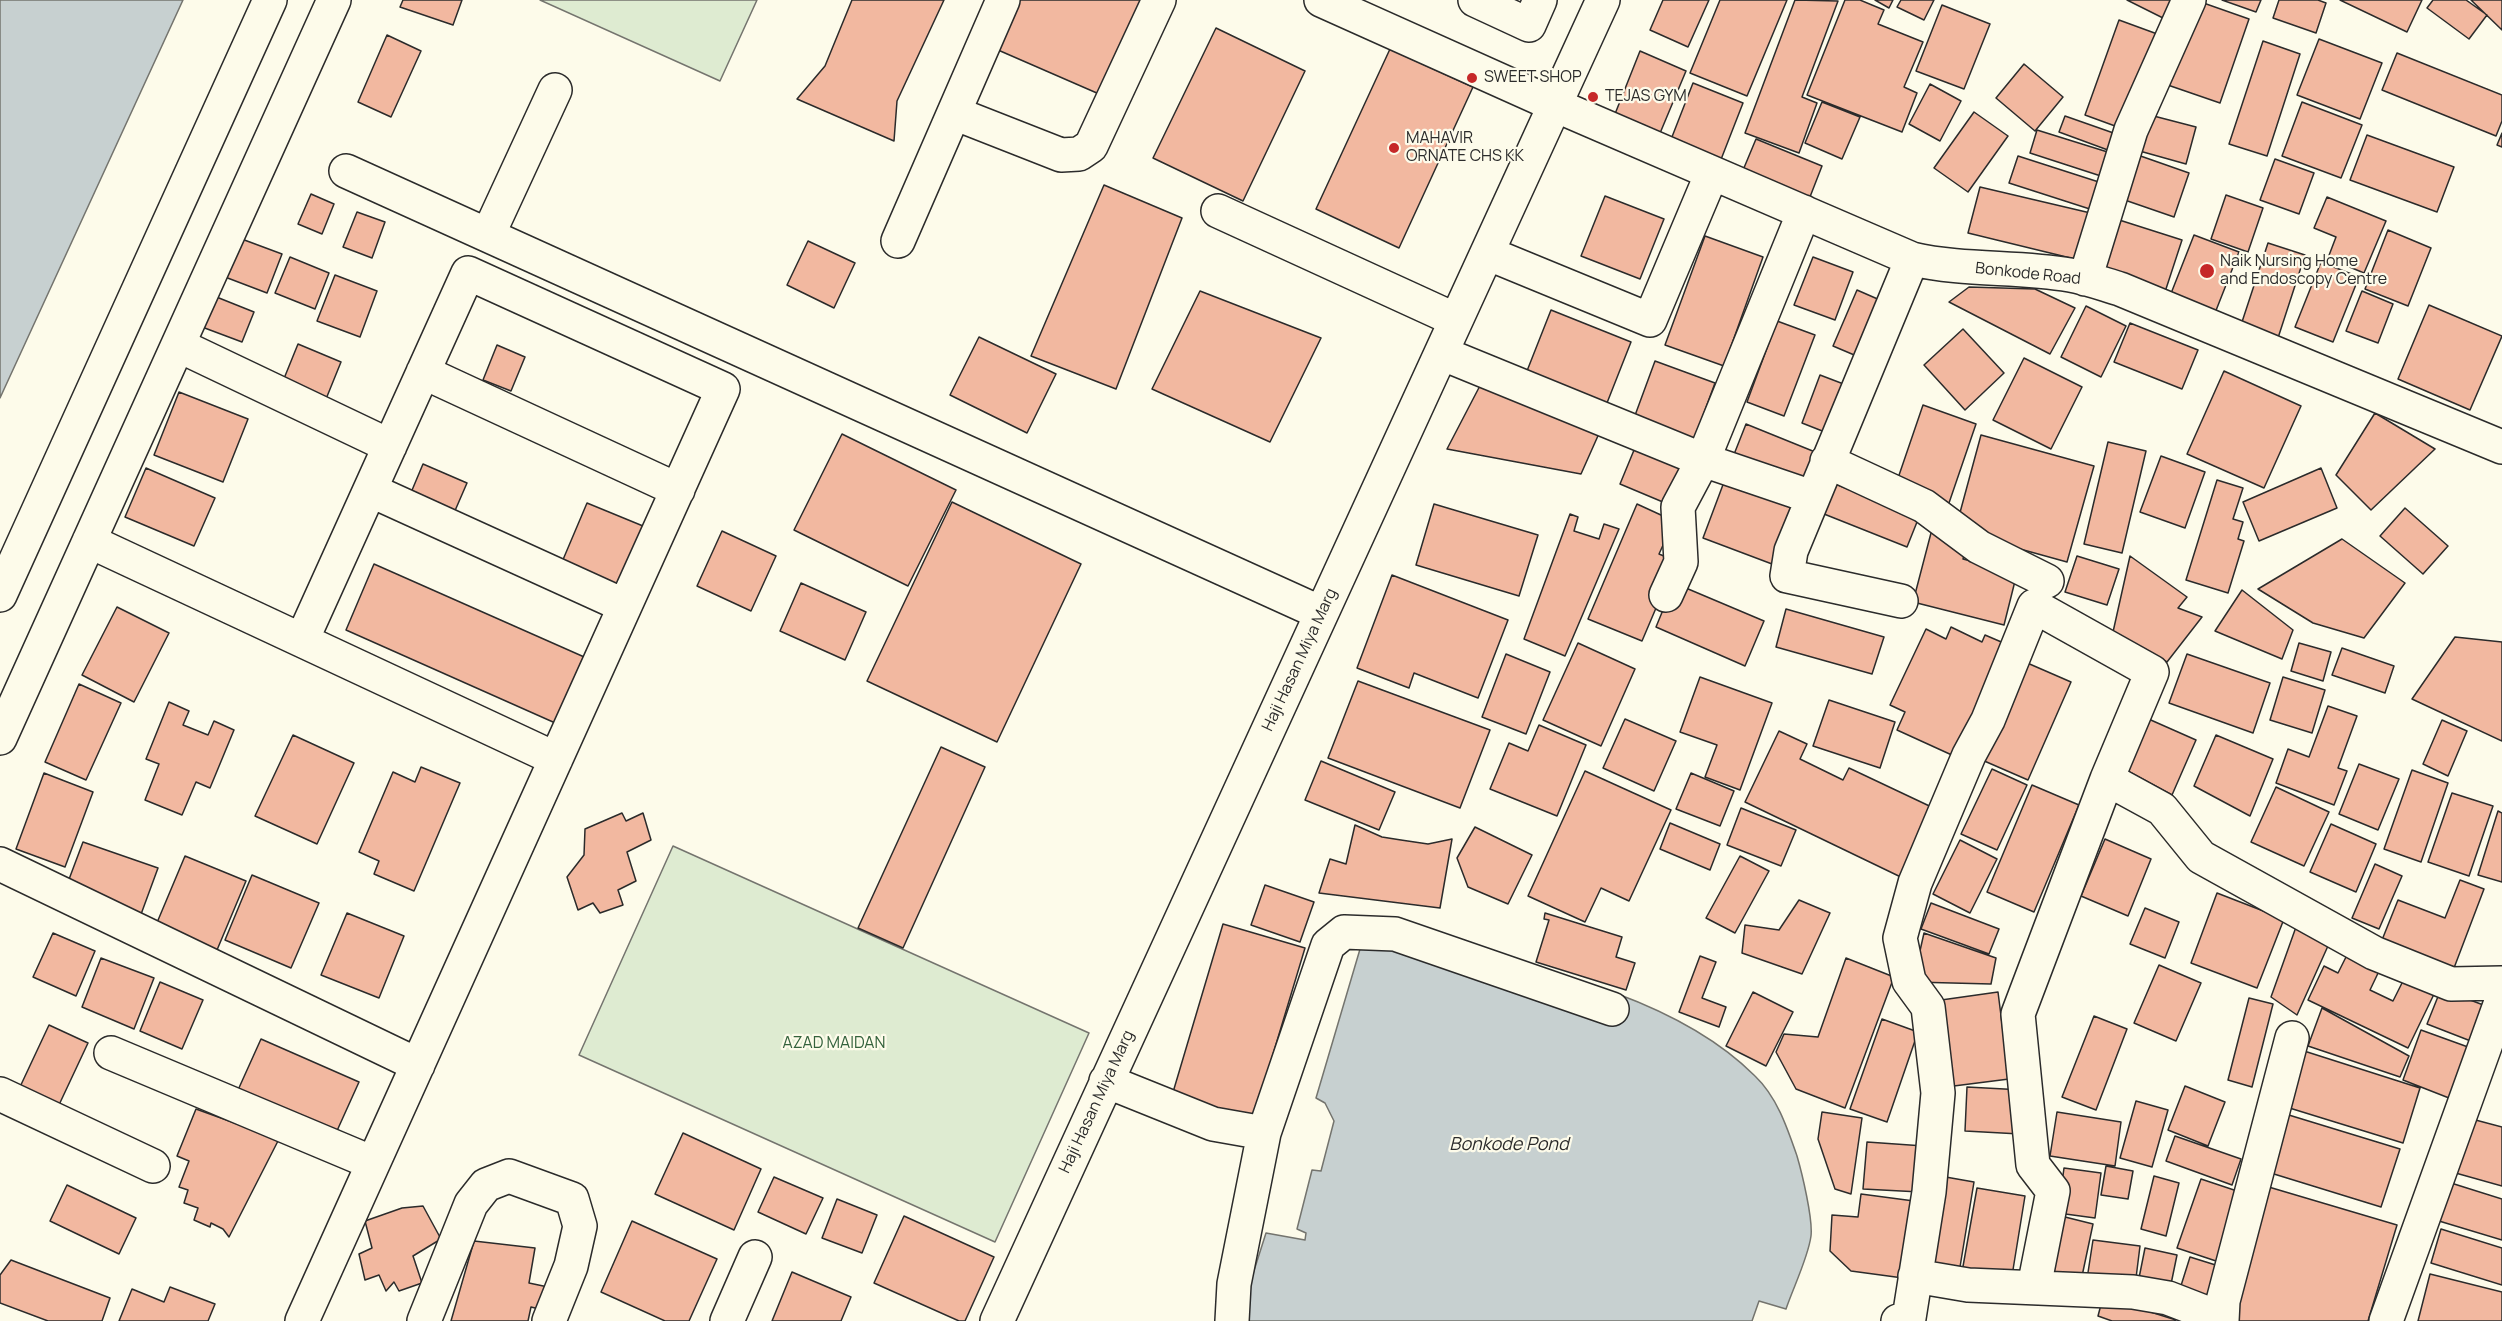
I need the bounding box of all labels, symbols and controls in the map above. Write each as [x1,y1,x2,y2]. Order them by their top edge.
place label: SWEET SHOP [1484,68,1582,88]
marker: SWEET SHOP [1465,71,1479,85]
place label: TEJAS GYM [1605,87,1687,107]
marker: TEJAS GYM [1586,90,1600,104]
place label: MAHAVIR ORNATE CHS KK [1406,129,1524,167]
marker: MAHAVIR ORNATE CHS KK [1387,141,1401,155]
place label: Naik Nursing Home and Endoscopy Centre [2220,252,2387,290]
street label: Bonkode Road [1974,259,2082,289]
marker: Naik Nursing Home and Endoscopy Centre [2198,262,2216,280]
street label: Haji Hasan Miya Marg [1258,586,1342,734]
street label: Haji Hasan Miya Marg [1055,1028,1139,1176]
park label: AZAD MAIDAN [783,1034,885,1054]
water label: Bonkode Pond [1449,1134,1569,1156]

